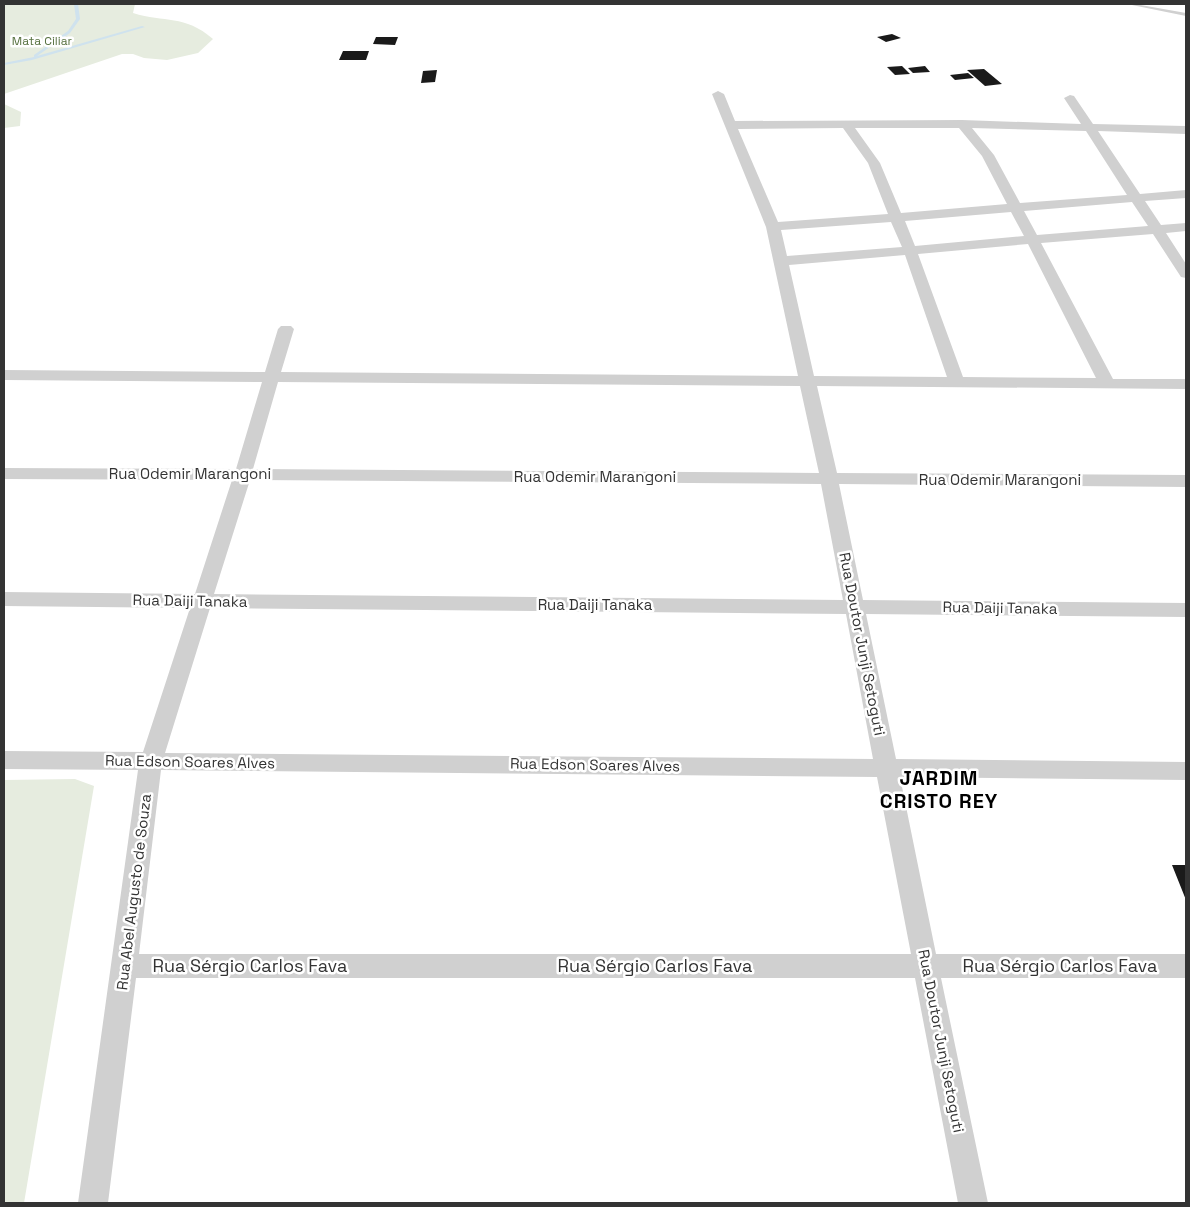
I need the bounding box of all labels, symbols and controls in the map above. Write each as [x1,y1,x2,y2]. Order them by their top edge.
park label: Mata Ciliar [12,33,73,49]
street label: Rua Odemir Marangoni [109,464,271,483]
street label: Rua Odemir Marangoni [514,467,676,486]
street label: Rua Odemir Marangoni [919,470,1081,489]
street label: Rua Doutor Junji Setoguti [835,551,890,737]
street label: Rua Daiji Tanaka [133,590,248,611]
street label: Rua Daiji Tanaka [538,595,653,614]
street label: Rua Daiji Tanaka [943,597,1058,618]
street label: Rua Edson Soares Alves [105,751,275,772]
street label: Rua Edson Soares Alves [510,754,680,775]
district label: JARDIM CRISTO REY [880,765,998,814]
street label: Rua Abel Augusto de Souza [112,792,155,991]
street label: Rua Doutor Junji Setoguti [914,948,969,1134]
street label: Rua Sérgio Carlos Fava [153,954,347,977]
street label: Rua Sérgio Carlos Fava [558,954,752,977]
street label: Rua Sérgio Carlos Fava [963,954,1157,977]

